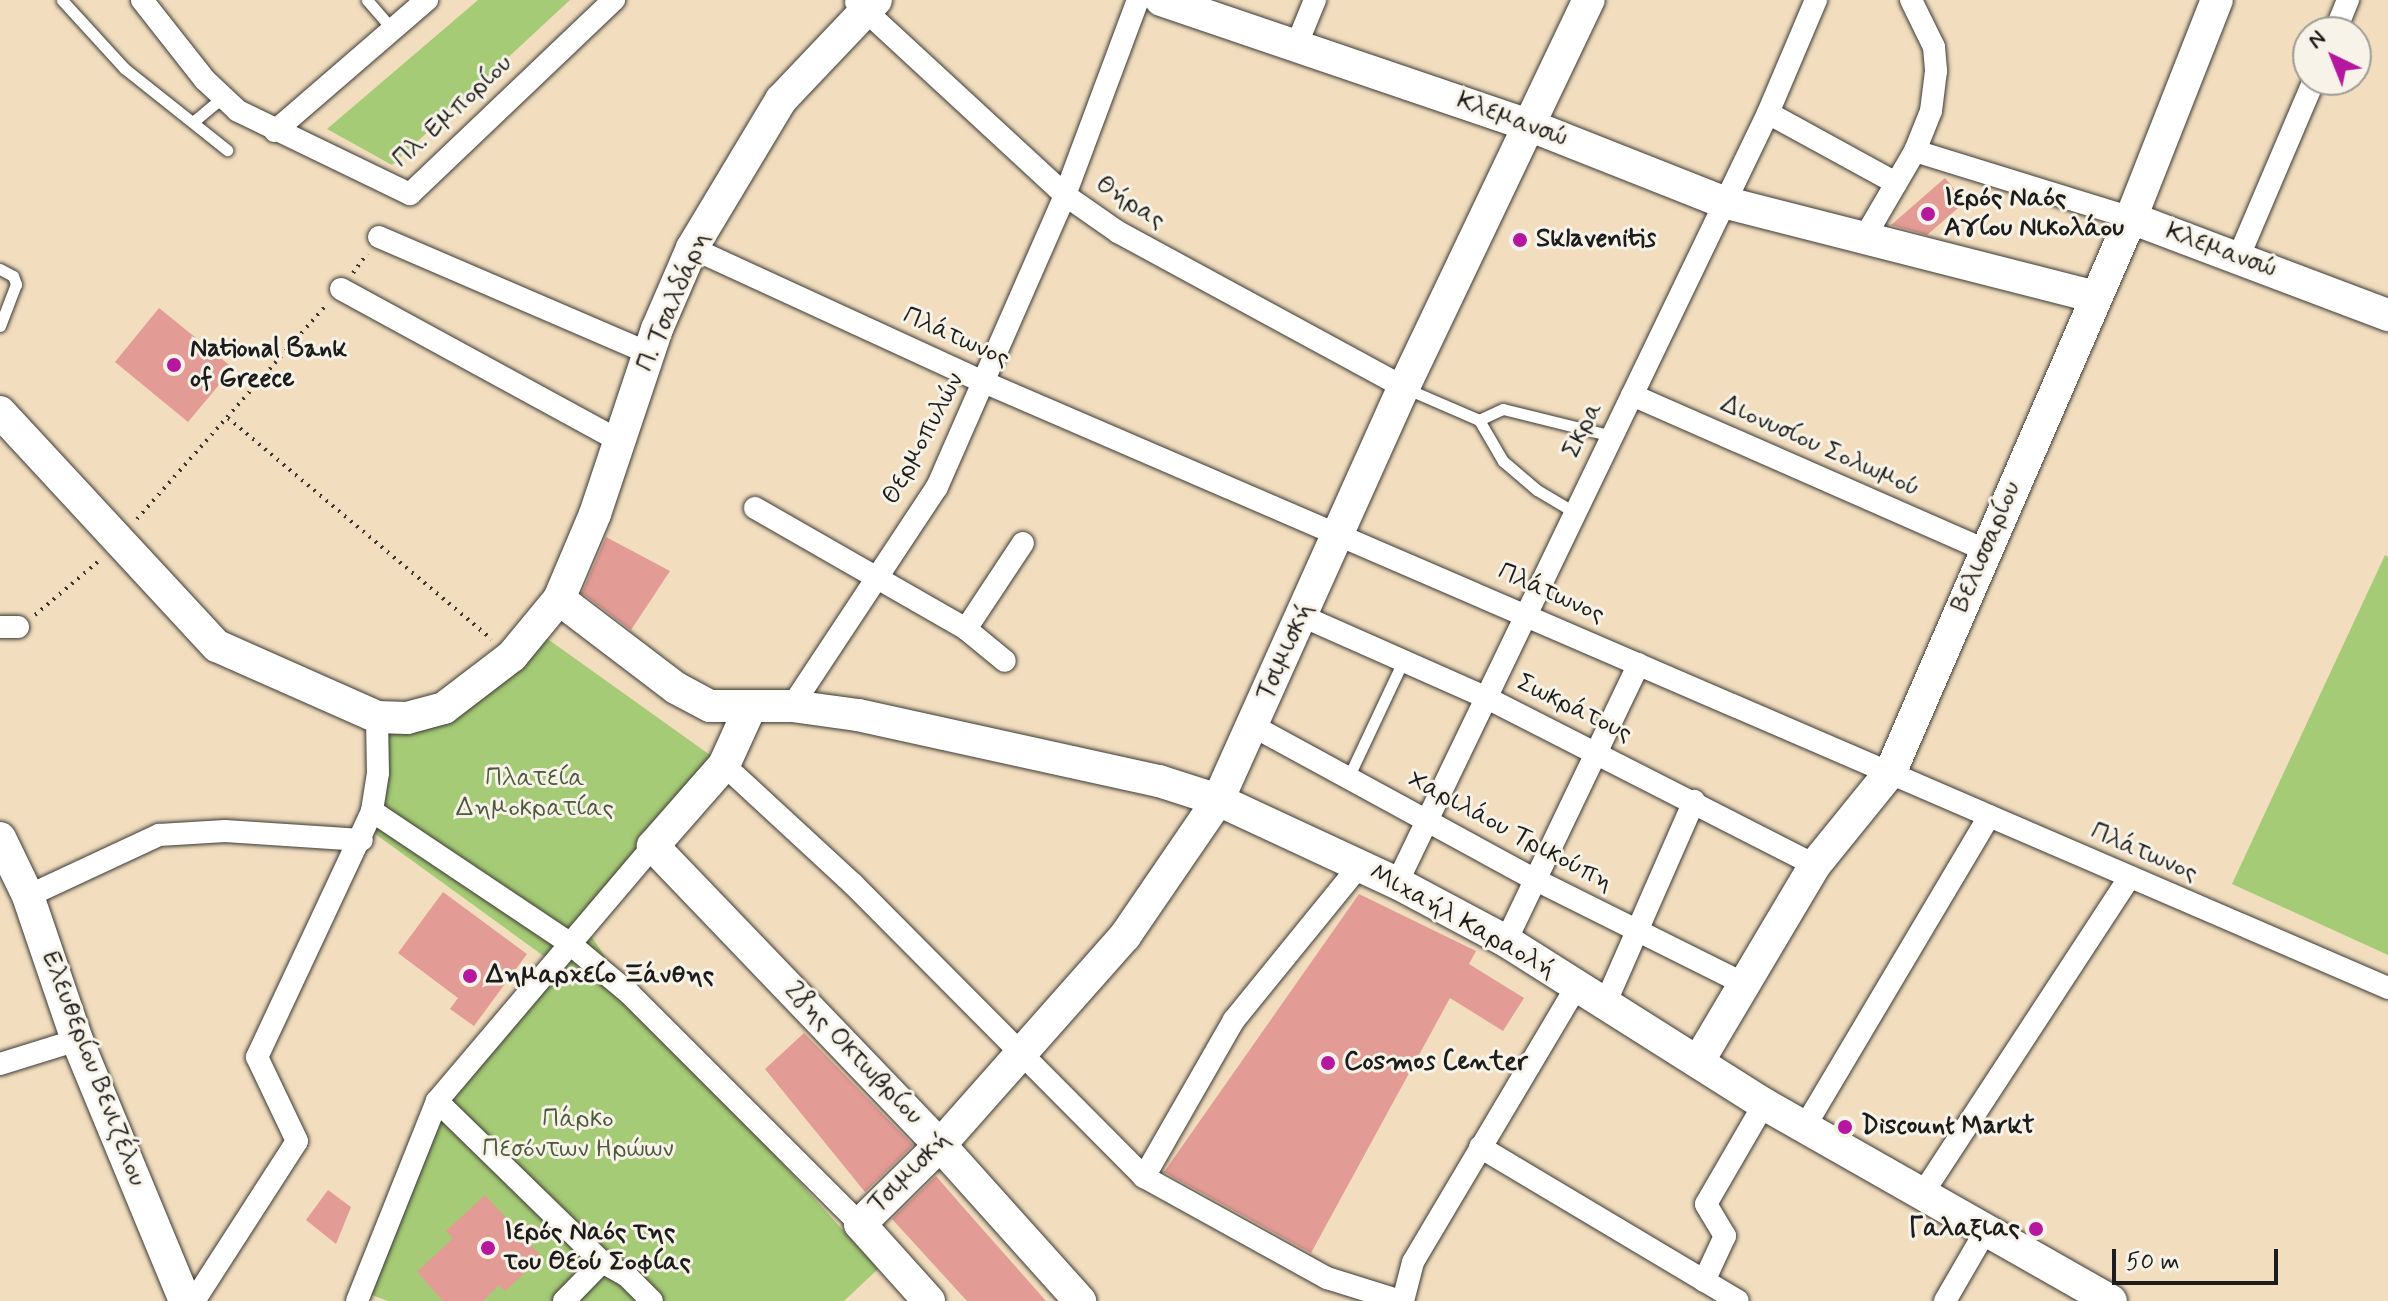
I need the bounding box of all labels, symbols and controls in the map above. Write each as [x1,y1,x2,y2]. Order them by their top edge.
north arrow [2292,16,2372,96]
text: N [2302,25,2332,55]
street label: Πλ. Εμπορίου [387,49,519,175]
street label: Κλεμανσώ [1452,86,1572,154]
street label: Θήρας [1089,169,1171,237]
place label: Ιερός Ναός Αγίου Νικολάου [1944,183,2124,244]
marker: Ιερός Ναός Αγίου Νικολάου [1919,205,1937,223]
street label: Κλεμανσώ [2161,217,2281,285]
place label: Sklavenitis [1536,224,1656,256]
street label: Π. Τσαλδάρη [631,227,717,377]
marker: Sklavenitis [1511,231,1529,249]
street label: Πλάτωνος [898,301,1014,375]
place label: National Bank of Greece [190,334,344,396]
marker: National Bank of Greece [165,356,183,374]
street label: Θερμοπυλών [876,368,972,510]
street label: Διονυσίου Σολωμού [1716,389,1924,505]
street label: Σκρα [1556,397,1610,463]
street label: Βελισσαρίου [1945,477,2029,617]
street label: Πλάτωνος [1493,557,1609,631]
street label: Τσιμισκή [1251,598,1321,706]
street label: Σωκράτους [1511,668,1637,750]
park label: Πλατεία Δημοκρατίας [456,763,614,824]
street label: Χαριλάου Τρικούπη [1402,765,1618,899]
street label: Πλάτωνος [2086,817,2202,889]
street label: Μιχαήλ Καραολή [1363,858,1561,986]
street label: Ελευθερίου Βενιζέλου [34,947,152,1191]
place label: Δημαρχείο Ξάνθης [486,960,714,992]
marker: Δημαρχείο Ξάνθης [461,967,479,985]
street label: 28ης Οκτωβρίου [777,976,929,1132]
place label: Cosmos Center [1344,1047,1523,1079]
marker: Cosmos Center [1319,1054,1337,1072]
park label: Πάρκο Πεσόντων Ηρώων [482,1104,674,1166]
place label: Discount Markt [1861,1111,2037,1143]
marker: Discount Markt [1836,1118,1854,1136]
street label: Τσιμισκή [862,1125,958,1221]
place label: Γαλαξιας [1908,1213,2020,1245]
place label: Ιερός Ναός της του Θεού Σοφίας [504,1217,691,1278]
marker: Γαλαξιας [2027,1220,2045,1238]
scale bar [2116,1233,2282,1283]
marker: Ιερός Ναός της του Θεού Σοφίας [479,1239,497,1257]
text: 50 m [2126,1247,2180,1278]

